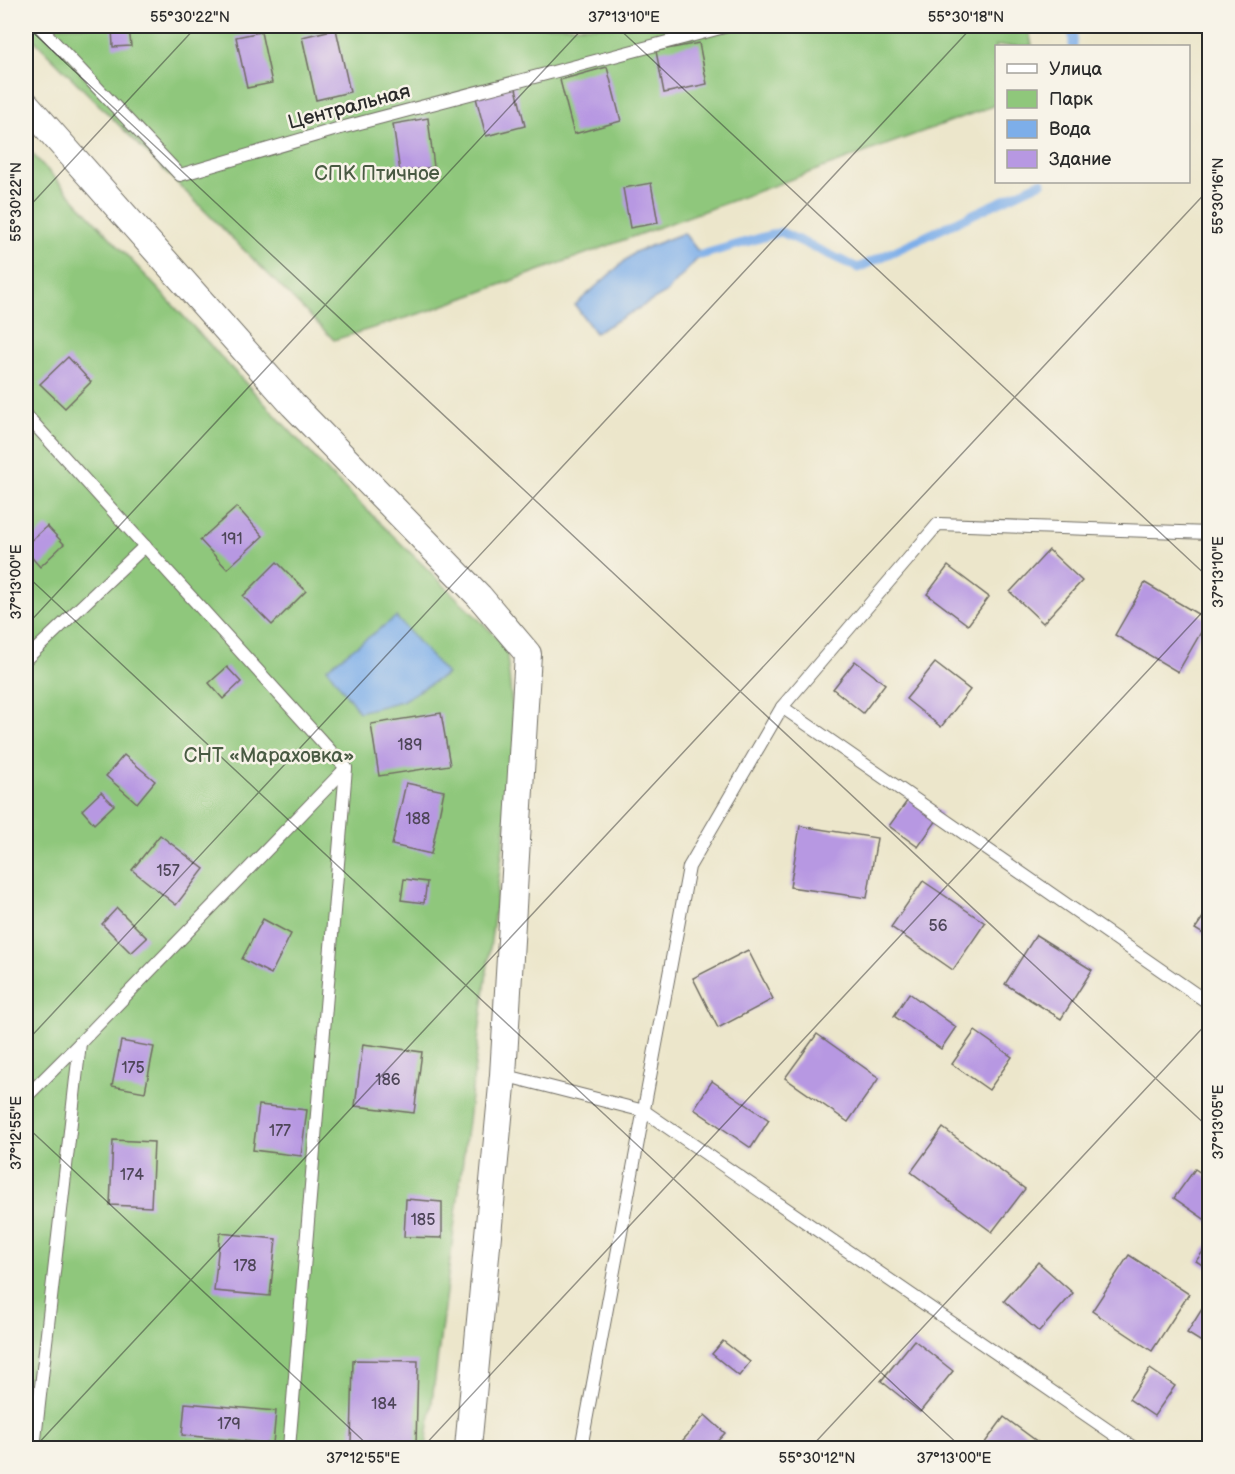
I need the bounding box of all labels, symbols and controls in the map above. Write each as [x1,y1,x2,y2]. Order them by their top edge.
text: 55°30'22"N [150,8,230,27]
text: 37°13'10"E [588,8,660,27]
text: 55°30'18"N [928,8,1004,27]
legend [995,45,1190,183]
text: Улица [1049,59,1103,80]
street label: Центральная [285,79,413,135]
text: Парк [1049,89,1093,110]
text: Вода [1049,119,1091,140]
text: Здание [1049,149,1111,170]
text: 55°30'16"N [1209,157,1228,235]
text: 55°30'22"N [7,162,26,242]
park label: СПК Птичное [314,162,440,186]
house number: 191 [221,530,243,549]
text: 37°13'10"E [1209,536,1228,608]
text: 37°13'00"E [7,544,26,620]
house number: 189 [398,736,422,755]
park label: СНТ «Мараховка» [184,744,354,768]
house number: 188 [406,810,430,829]
house number: 157 [156,862,180,881]
house number: 56 [929,917,948,936]
house number: 175 [121,1059,145,1078]
house number: 186 [375,1071,401,1090]
text: 37°13'05"E [1209,1084,1228,1159]
text: 37°12'55"E [7,1096,26,1170]
house number: 177 [269,1122,291,1141]
house number: 174 [120,1166,144,1185]
house number: 185 [411,1211,435,1230]
house number: 178 [233,1257,257,1276]
house number: 184 [371,1395,397,1414]
house number: 179 [217,1415,241,1434]
text: 37°12'55"E [326,1449,400,1468]
text: 55°30'12"N [779,1449,855,1468]
text: 37°13'00"E [916,1449,992,1468]

